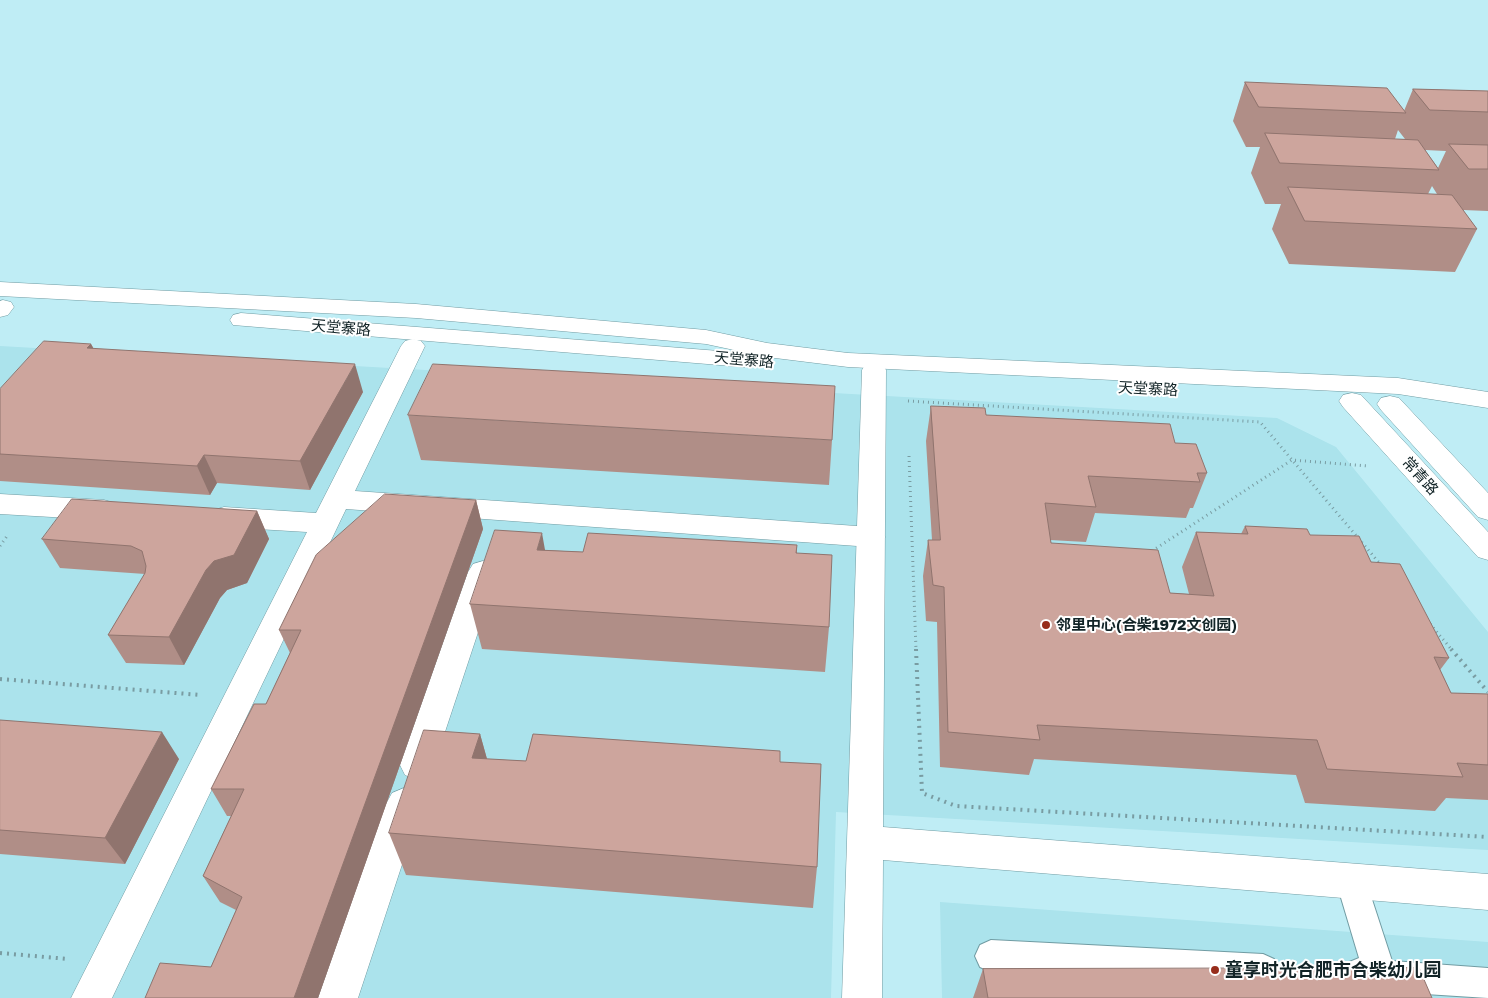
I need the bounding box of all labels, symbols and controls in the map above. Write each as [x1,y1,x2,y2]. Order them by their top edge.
street label: 天堂寨路 [310,316,372,340]
street label: 天堂寨路 [713,348,775,372]
street label: 天堂寨路 [1118,378,1178,400]
street label: 常青路 [1398,453,1442,499]
place label: 邻里中心(合柴1972文创园) [1056,616,1237,634]
marker: 邻里中心(合柴1972文创园) [1040,619,1052,631]
place label: 童享时光合肥市合柴幼儿园 [1225,959,1441,981]
marker: 童享时光合肥市合柴幼儿园 [1209,964,1221,976]

